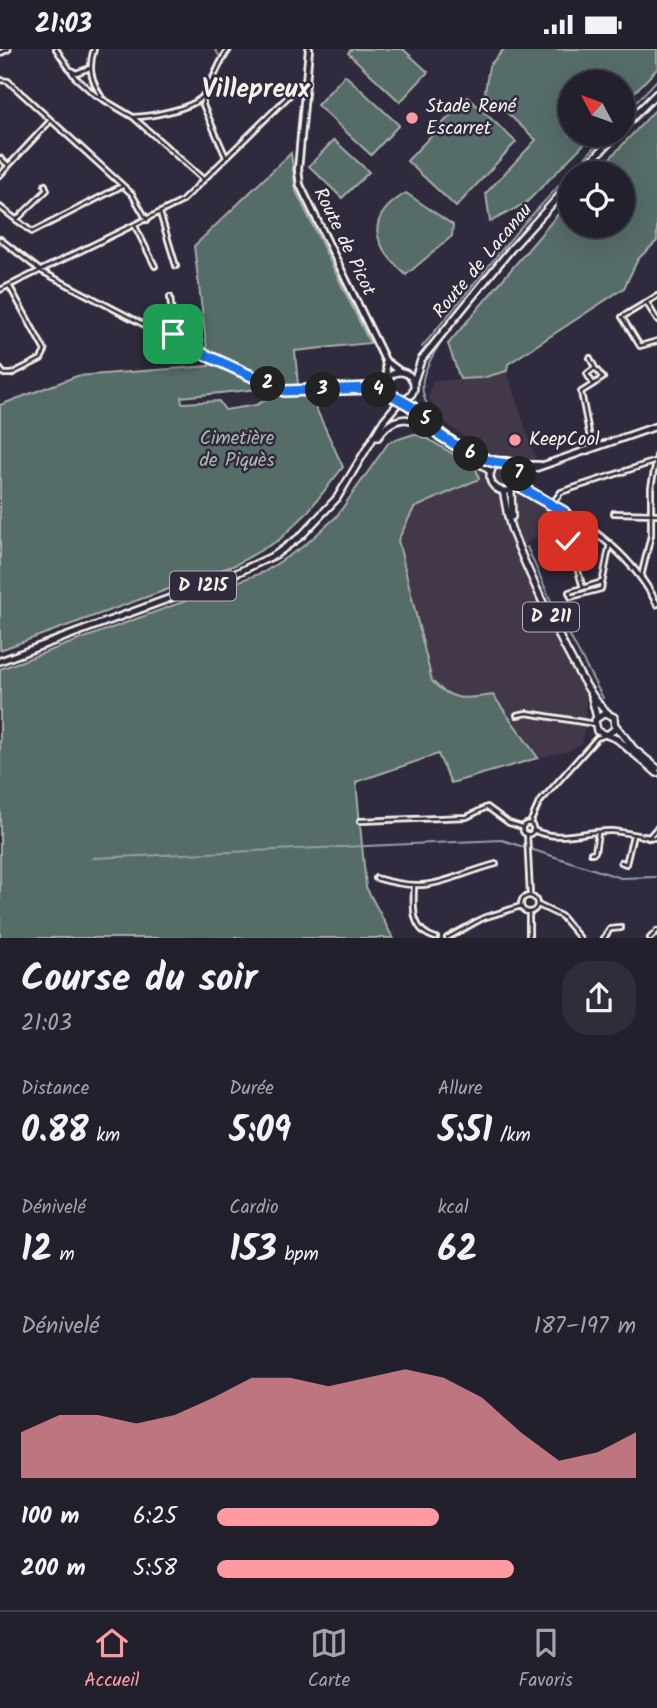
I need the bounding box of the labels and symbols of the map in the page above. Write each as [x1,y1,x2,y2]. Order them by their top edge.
district label: Villepreux [202,69,311,111]
north arrow [558,70,635,147]
place label: Stade René Escarret [426,92,517,144]
marker: Stade René Escarret [404,110,420,126]
street label: Route de Picot [305,183,383,302]
street label: Route de Lacanau [426,197,540,325]
pin [143,304,203,364]
pin: 2 [250,367,286,401]
pin: 3 [306,373,340,407]
pin: 4 [362,373,396,407]
pin: 5 [408,403,444,437]
park label: Cimetière de Piquès [199,424,275,476]
place label: KeepCool [529,425,600,455]
marker: KeepCool [507,432,523,448]
pin: 6 [454,437,489,471]
pin: 7 [502,457,536,491]
pin [538,511,598,571]
road number: D 1215 [170,571,236,601]
road number: D 211 [523,603,579,631]

